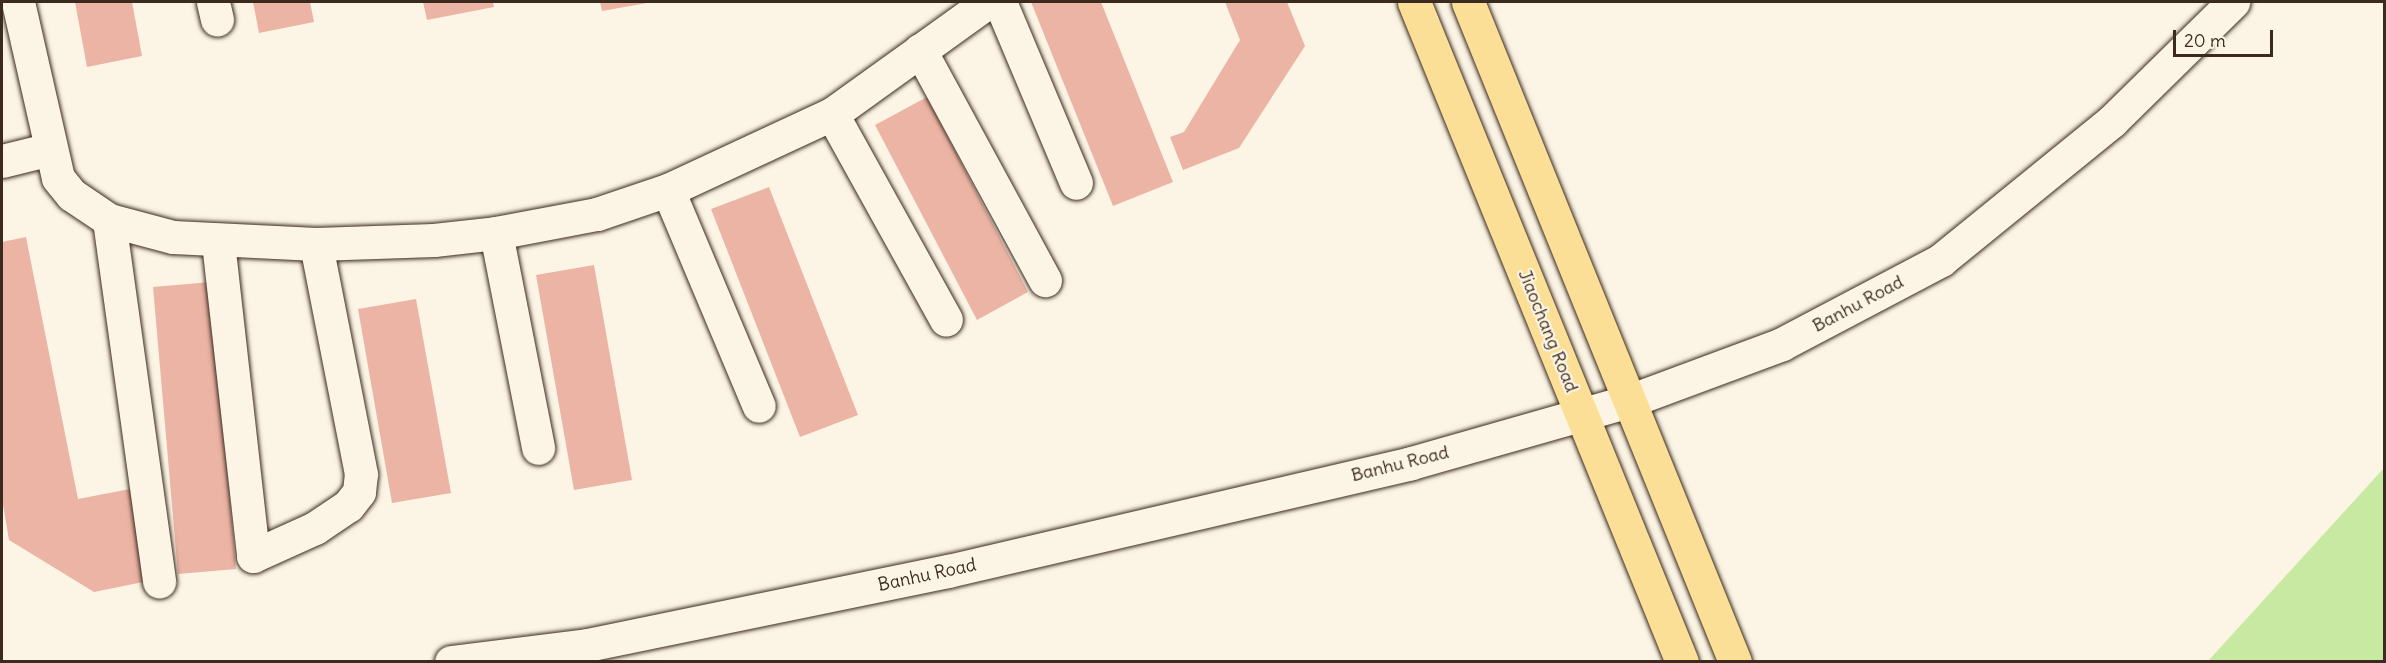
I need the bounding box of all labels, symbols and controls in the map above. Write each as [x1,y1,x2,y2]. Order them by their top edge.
scale bar [2176,18,2276,56]
text: 20 m [2184,29,2226,52]
street label: Jiaochang Road [1514,266,1582,396]
street label: Banhu Road [1809,271,1907,337]
street label: Banhu Road [1349,441,1451,487]
street label: Banhu Road [876,554,978,596]

